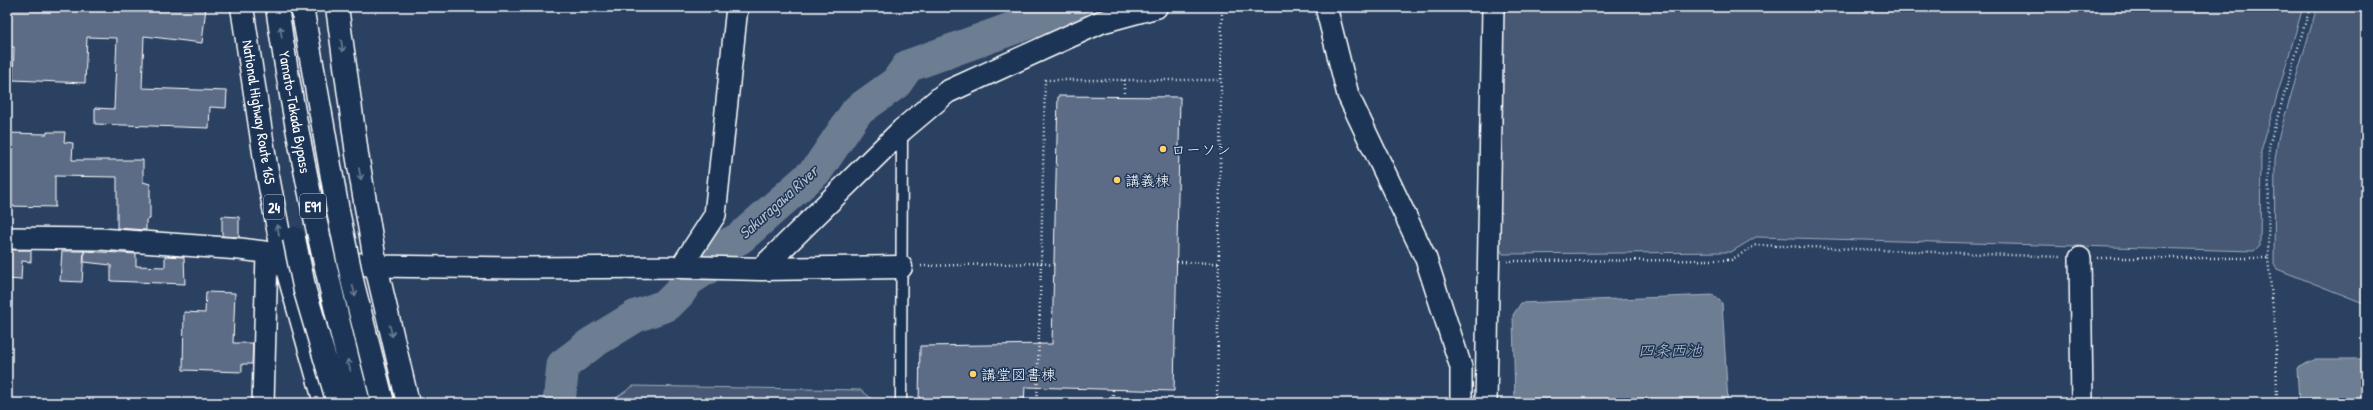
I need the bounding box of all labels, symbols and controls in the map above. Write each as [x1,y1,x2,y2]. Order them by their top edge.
one-way arrow [277,26,285,39]
street label: National Highway Route 165 [237,38,281,186]
one-way arrow [338,39,346,52]
street label: Yamato-Takada Bypass [274,49,316,175]
place label: ローソン [1171,139,1231,160]
marker: ローソン [1158,144,1168,154]
water label: Sakuragawa River [734,159,824,244]
one-way arrow [356,168,364,181]
place label: 講義棟 [1125,170,1170,191]
marker: 講義棟 [1112,175,1122,185]
road number: E91 [300,194,326,218]
road number: 24 [264,195,284,219]
one-way arrow [274,224,282,237]
one-way arrow [351,284,359,297]
one-way arrow [388,324,396,337]
water label: 四条西池 [1638,339,1703,361]
one-way arrow [345,359,353,372]
place label: 講堂図書棟 [981,364,1056,385]
marker: 講堂図書棟 [968,369,978,379]

